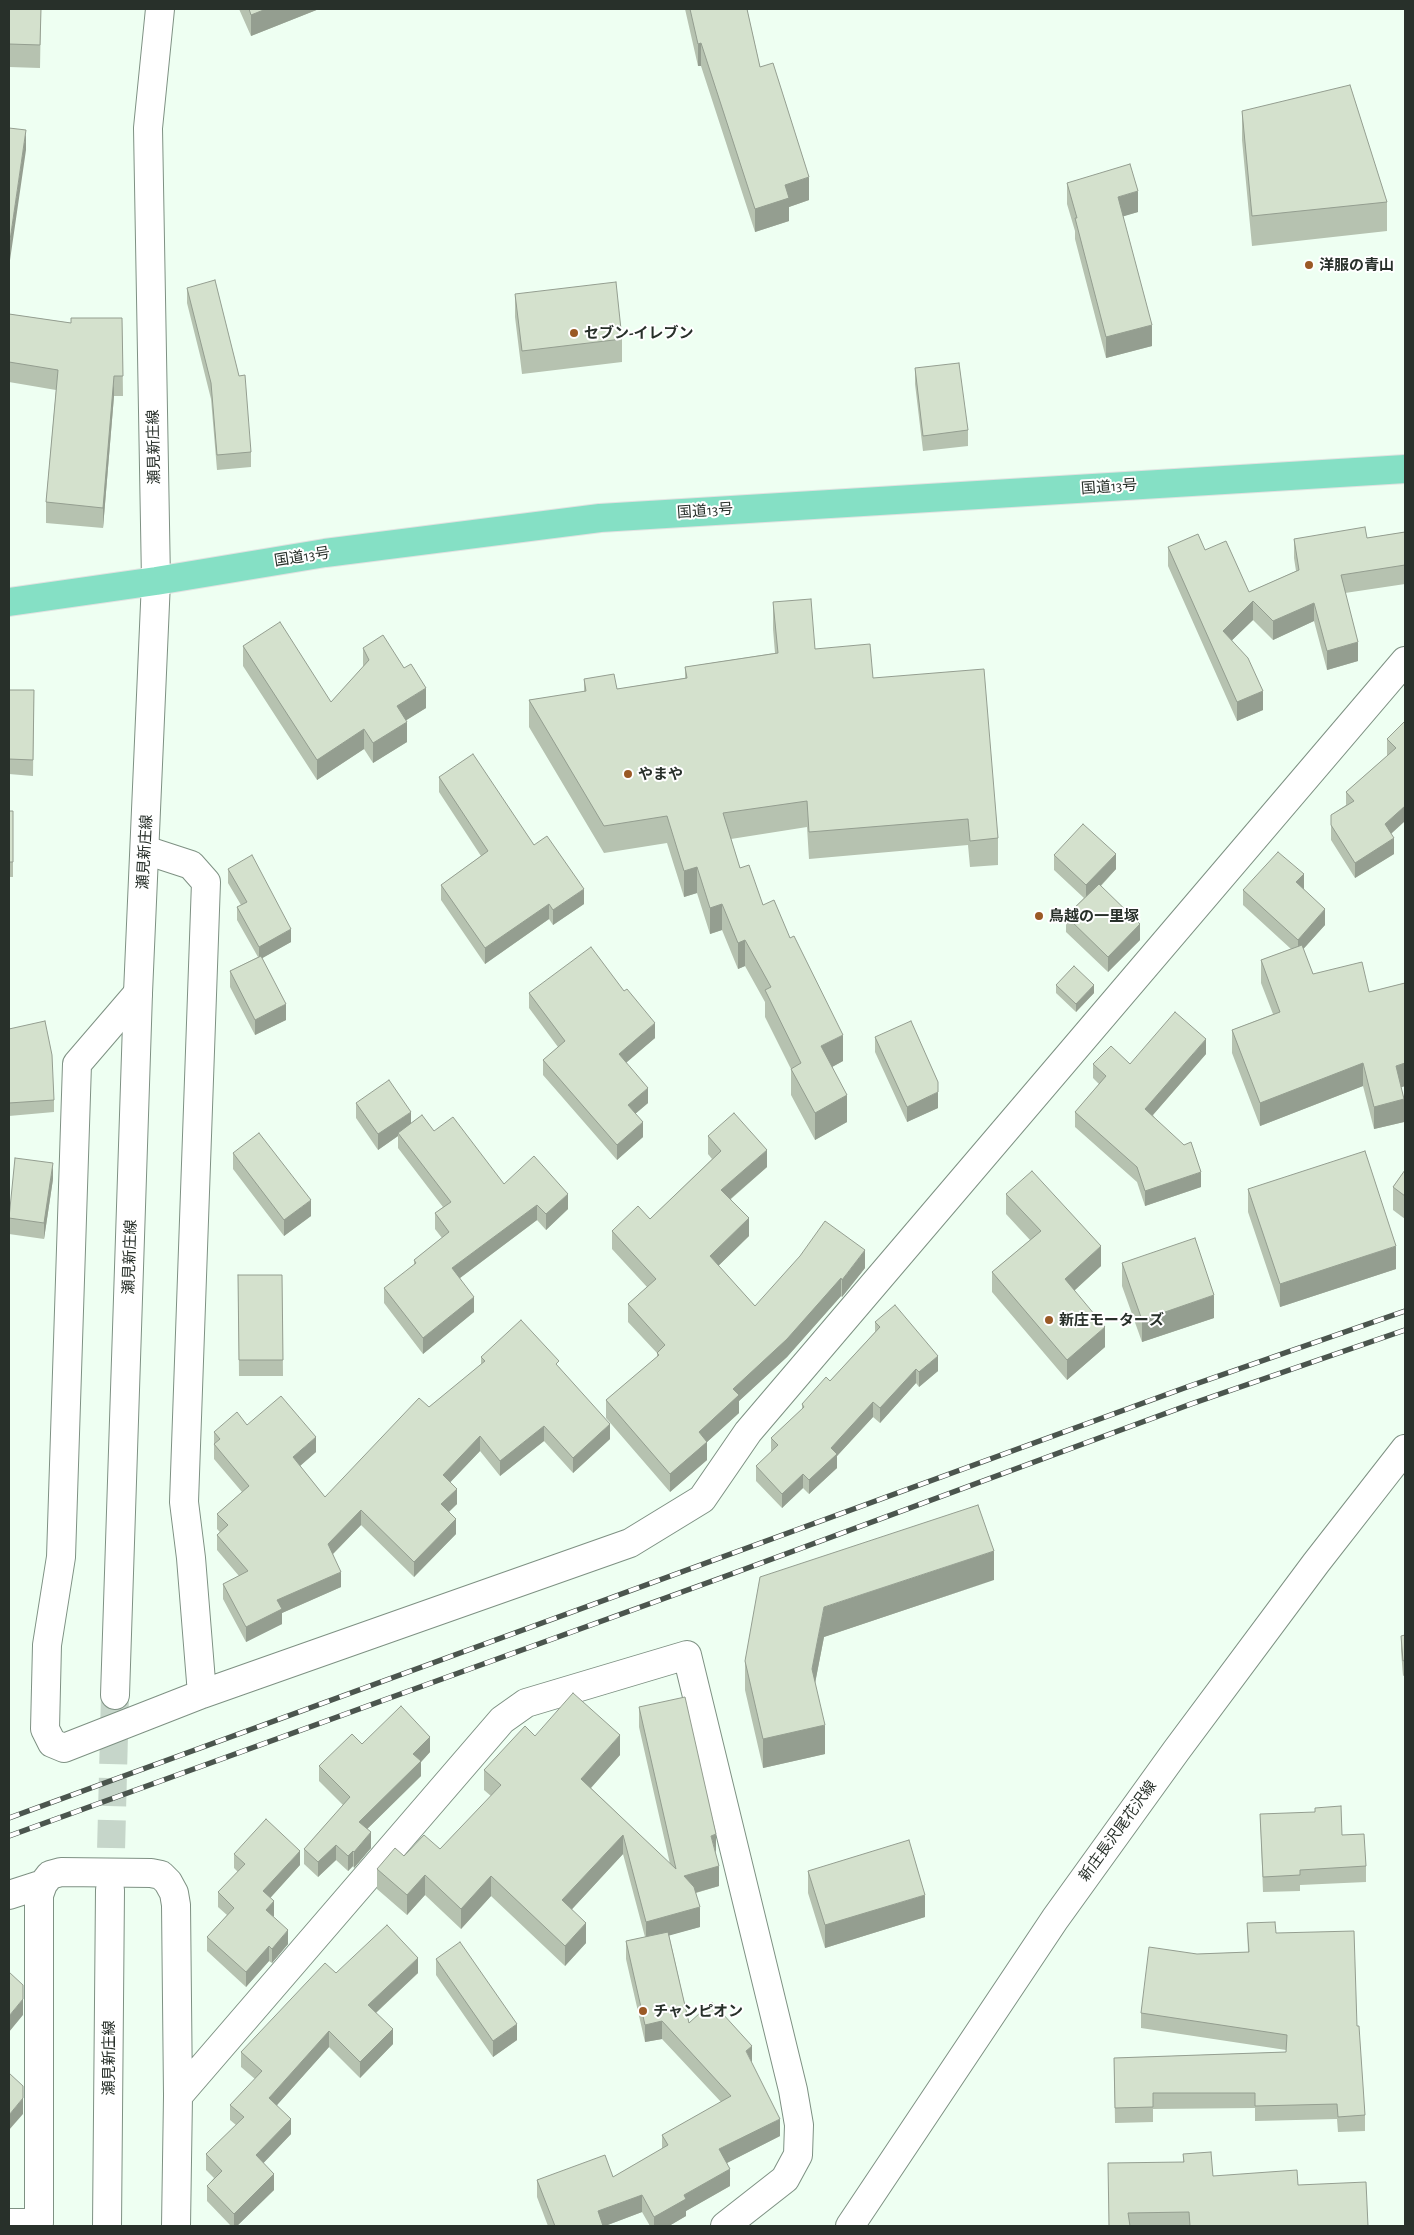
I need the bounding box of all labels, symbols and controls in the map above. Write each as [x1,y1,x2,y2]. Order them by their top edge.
place label: 洋服の青山 [1319,256,1394,274]
marker: 洋服の青山 [1303,259,1315,271]
place label: セブン-イレブン [584,324,694,342]
marker: セブン-イレブン [568,327,580,339]
street label: 瀬見新庄線 [144,409,164,485]
street label: 国道13号 [1080,476,1138,498]
street label: 国道13号 [676,500,734,522]
street label: 国道13号 [273,544,331,570]
place label: やまや [638,765,683,783]
marker: やまや [622,768,634,780]
street label: 瀬見新庄線 [134,814,156,890]
place label: 鳥越の一里塚 [1049,907,1139,925]
marker: 鳥越の一里塚 [1033,910,1045,922]
street label: 瀬見新庄線 [120,1219,140,1295]
place label: 新庄モーターズ [1059,1311,1164,1329]
marker: 新庄モーターズ [1043,1314,1055,1326]
street label: 新庄長沢尾花沢線 [1075,1777,1161,1885]
place label: チャンピオン [653,2002,743,2020]
marker: チャンピオン [637,2005,649,2017]
street label: 瀬見新庄線 [100,2021,118,2095]

